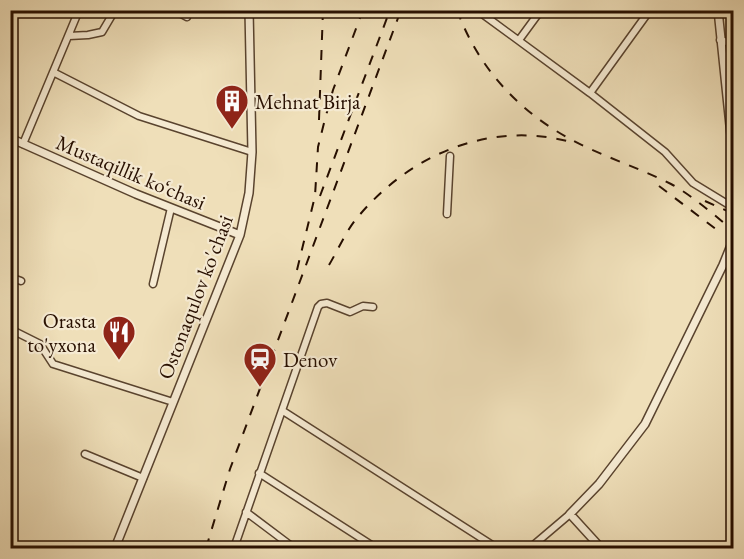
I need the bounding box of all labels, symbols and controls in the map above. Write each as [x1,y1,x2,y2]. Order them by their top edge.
building icon: Mehnat Birja [214,83,250,130]
place label: Mehnat Birja [255,88,361,115]
street label: Mustaqillik ko‘chasi [52,128,210,216]
street label: Ostonaqulov ko'chasi [151,211,239,383]
place label: Orasta to'yxona [27,307,97,358]
restaurant icon: Orasta to'yxona [101,314,137,361]
station icon: Denov [242,341,278,388]
place label: Denov [283,346,338,373]

